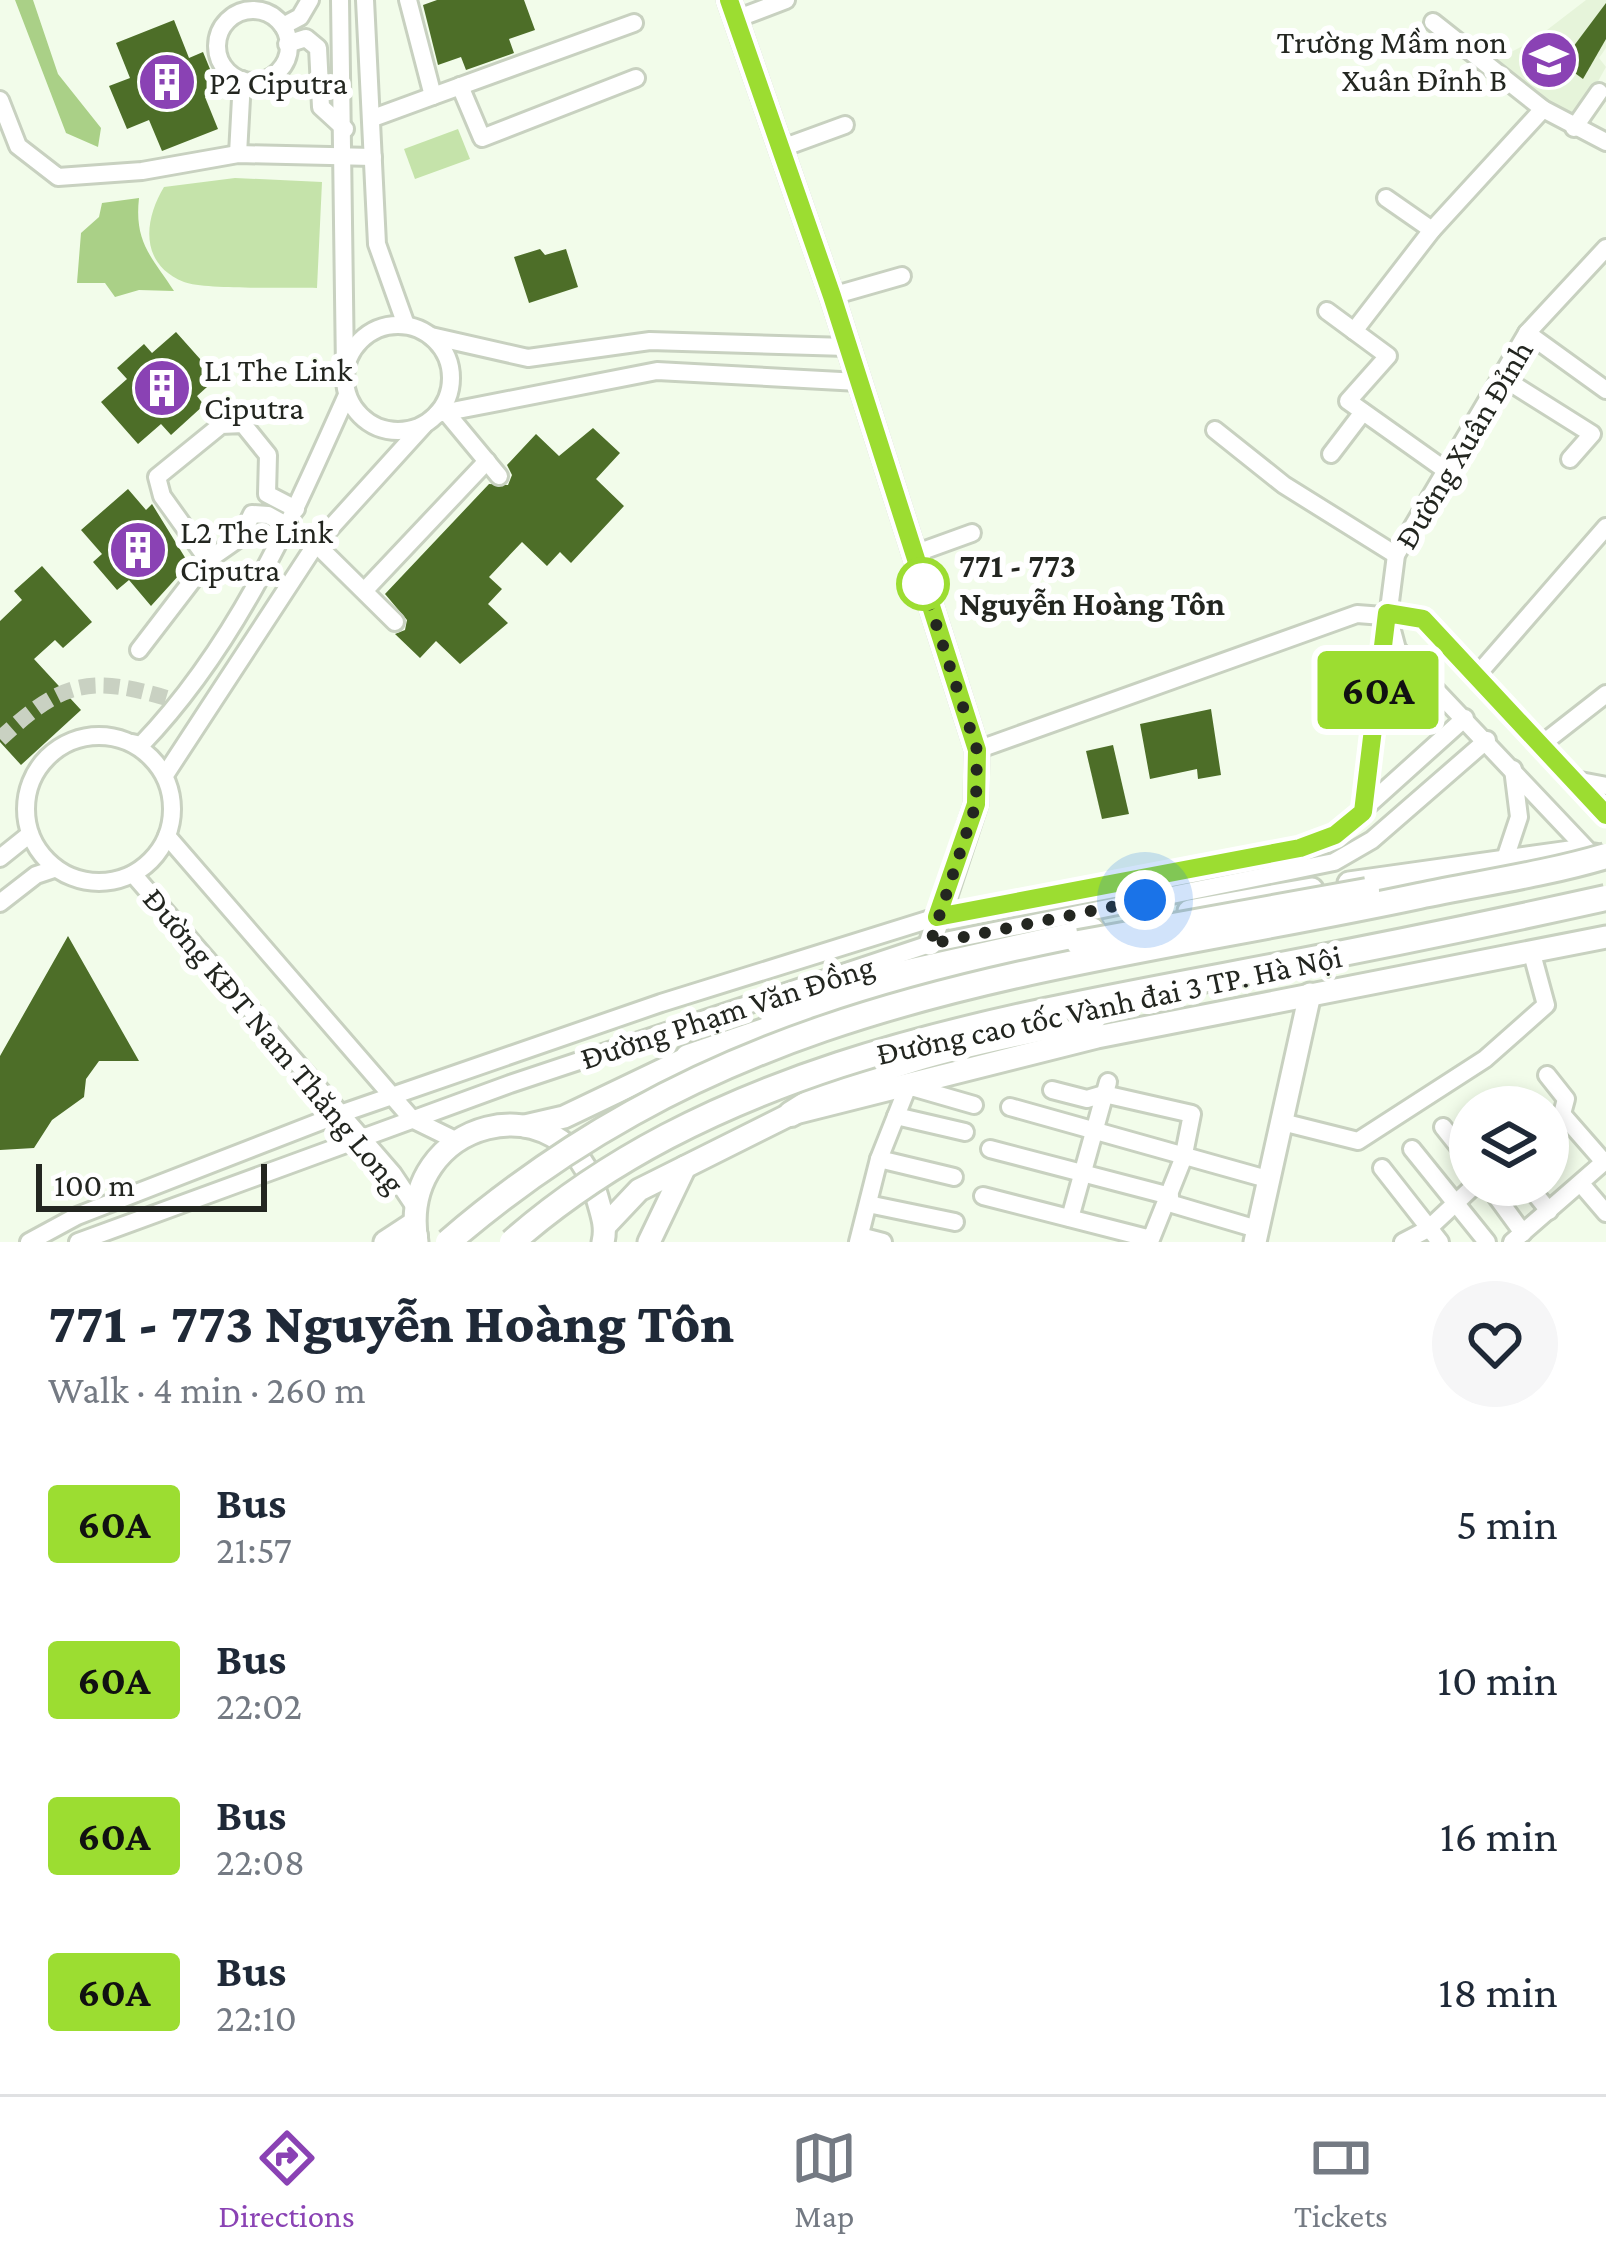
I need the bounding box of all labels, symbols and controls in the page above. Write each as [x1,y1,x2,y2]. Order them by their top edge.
place label: Trường Mầm non Xuân Đỉnh B [1276,23,1507,98]
school or university icon: Trường Mầm non Xuân Đỉnh B [1518,29,1580,91]
building icon: P2 Ciputra [136,51,198,113]
place label: P2 Ciputra [209,64,348,101]
street label: Đường Xuân Đỉnh [1387,333,1540,555]
place label: L1 The Link Ciputra [204,351,353,426]
building icon: L1 The Link Ciputra [131,357,193,419]
place label: L2 The Link Ciputra [180,513,333,588]
building icon: L2 The Link Ciputra [107,519,169,581]
place label: 771 - 773 Nguyễn Hoàng Tôn [959,547,1225,622]
marker: 771 - 773 Nguyễn Hoàng Tôn [898,559,948,609]
line badge: 60A [1309,651,1447,729]
text: 60A [1341,666,1415,713]
your location [1115,870,1175,930]
street label: Đường KĐT Nam Thăng Long [136,880,413,1201]
street label: Đường cao tốc Vành đai 3 TP. Hà Nội [873,937,1345,1072]
street label: Đường Phạm Văn Đồng [576,947,879,1076]
map controls [1449,1086,1569,1206]
button: layers [1449,1086,1569,1206]
scale bar [36,1158,267,1211]
text: 100 m [54,1166,135,1203]
button: heart [1432,1281,1558,1407]
text: 771 - 773 Nguyễn Hoàng Tôn [48,1291,734,1354]
text: Walk · 4 min · 260 m [48,1368,366,1411]
text: Bus [216,1478,286,1528]
text: 5 min [1456,1499,1558,1549]
text: 60A [77,1500,151,1547]
text: 21:57 [216,1528,292,1571]
text: Bus [216,1634,286,1684]
text: 10 min [1437,1655,1558,1705]
text: 60A [77,1656,151,1703]
text: 22:02 [216,1684,302,1727]
text: Bus [216,1790,286,1840]
text: 16 min [1440,1811,1558,1861]
text: 60A [77,1812,151,1859]
text: 22:08 [216,1840,305,1883]
text: Bus [216,1946,286,1996]
text: 18 min [1438,1967,1558,2017]
text: 60A [77,1968,151,2015]
text: 22:10 [216,1996,297,2039]
tab: Directions [218,2125,355,2234]
tab: Map [791,2125,857,2234]
tab: Tickets [1294,2125,1388,2234]

